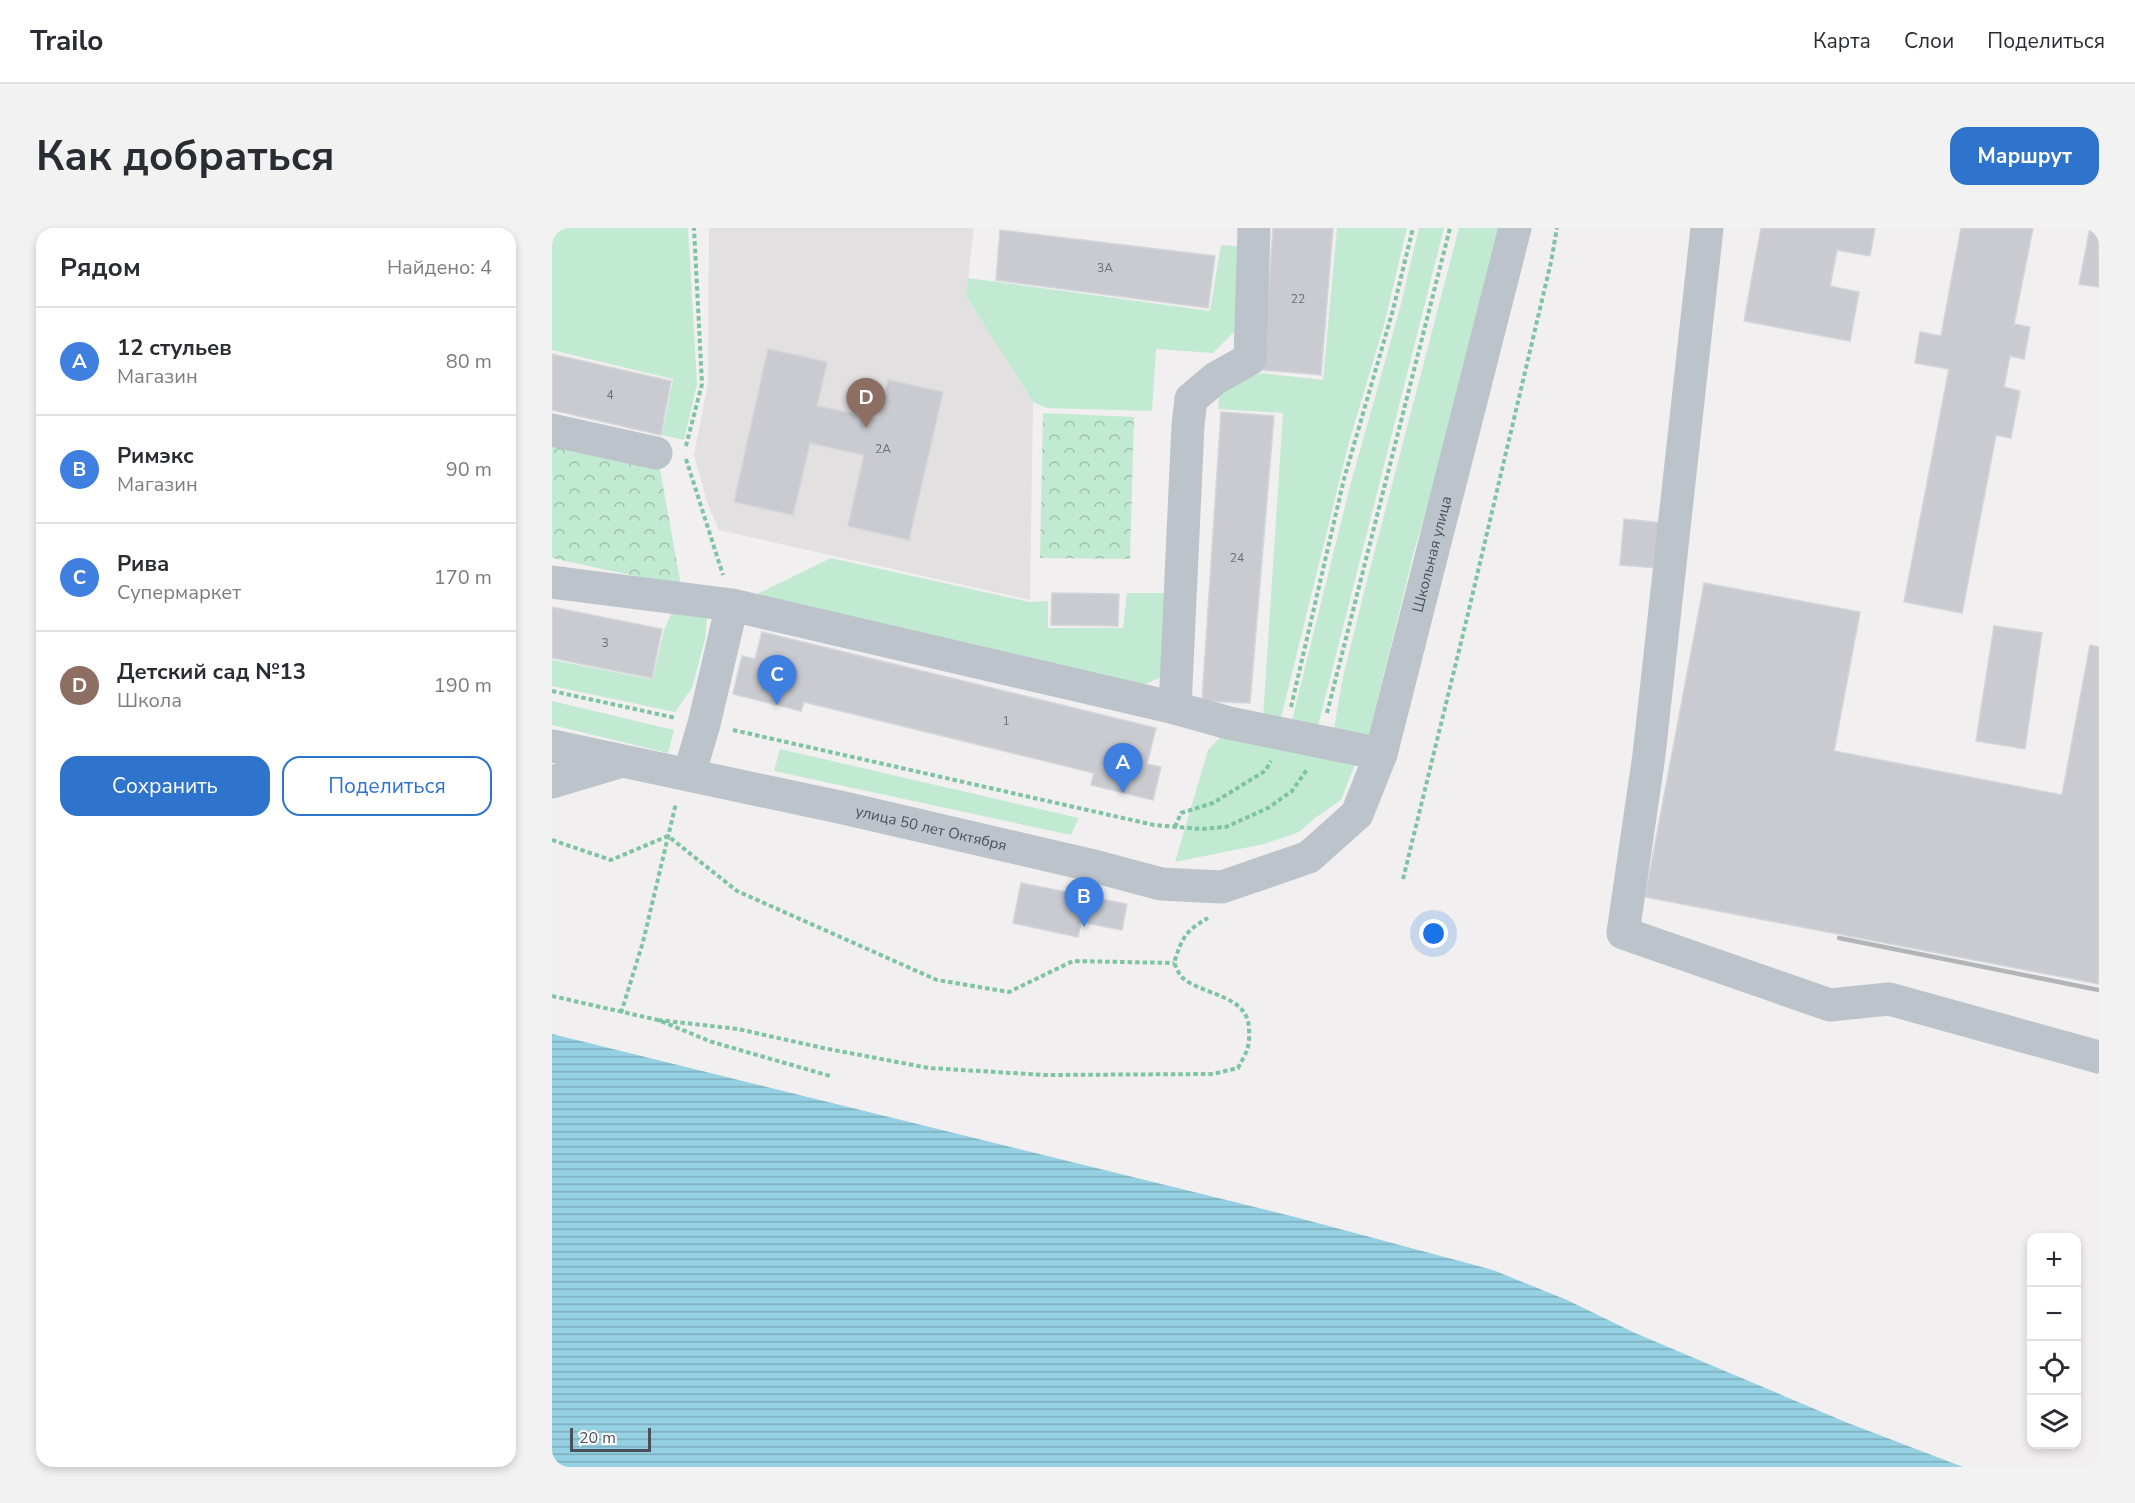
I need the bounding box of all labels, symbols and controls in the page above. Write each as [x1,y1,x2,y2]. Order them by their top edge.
text: Trailo [30,22,103,60]
text: Карта [1813,27,1871,55]
text: Слои [1904,27,1954,55]
text: Поделиться [1987,27,2105,55]
button: Маршрут [1950,127,2099,185]
text: Как добраться [36,128,335,185]
text: Рядом [60,250,141,285]
text: Найдено: 4 [387,254,492,281]
house number: 3А [1097,260,1113,276]
house number: 22 [1291,291,1305,307]
text: 12 стульев [117,333,232,363]
text: A [72,348,87,375]
text: 80 m [446,348,492,375]
text: Магазин [117,363,198,390]
pin: D [846,378,886,428]
house number: 4 [606,387,614,403]
text: Римэкс [117,441,194,471]
house number: 2А [875,441,891,457]
text: B [73,456,86,483]
text: 90 m [446,456,492,483]
text: Магазин [117,471,198,498]
street label: Школьная улица [1407,494,1456,614]
text: Рива [117,549,169,579]
house number: 24 [1230,550,1244,566]
text: C [73,564,86,591]
text: 170 m [434,564,492,591]
text: Супермаркет [117,579,241,606]
house number: 3 [601,635,609,651]
pin: C [758,656,796,705]
text: Детский сад №13 [117,657,306,687]
text: D [72,672,87,699]
text: 190 m [434,672,492,699]
text: Школа [117,687,182,714]
house number: 1 [1002,713,1010,729]
pin: A [1104,744,1142,793]
button: Сохранить [60,756,270,816]
button: Поделиться [282,756,492,816]
street label: улица 50 лет Октября [854,801,1009,855]
pin: B [1064,878,1104,927]
your location [1419,919,1448,948]
map controls [2027,1233,2081,1449]
button: + [2027,1233,2081,1287]
button: − [2027,1287,2081,1341]
button: locate [2027,1341,2081,1395]
button: layers [2027,1395,2081,1449]
scale bar [570,1425,651,1452]
text: 20 m [579,1427,616,1449]

